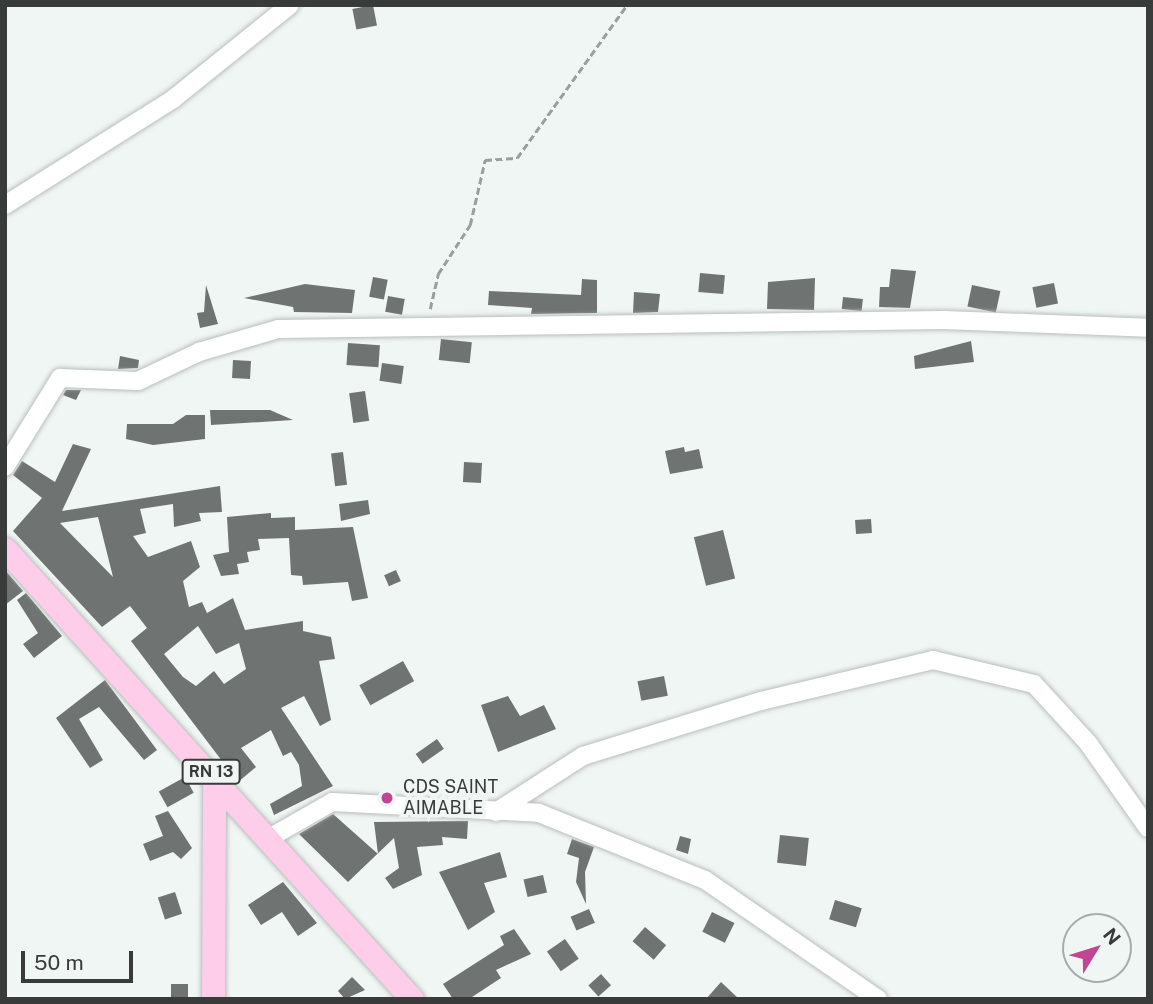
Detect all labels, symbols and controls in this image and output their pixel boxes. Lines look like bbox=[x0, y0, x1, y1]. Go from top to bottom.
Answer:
road number: RN 13 bbox=[181, 760, 241, 785]
place label: CDS SAINT AIMABLE bbox=[403, 777, 498, 820]
marker: CDS SAINT AIMABLE bbox=[377, 788, 397, 808]
north arrow bbox=[1062, 913, 1132, 983]
text: N bbox=[1099, 924, 1125, 949]
scale bar bbox=[24, 937, 136, 981]
text: 50 m bbox=[34, 950, 84, 975]

